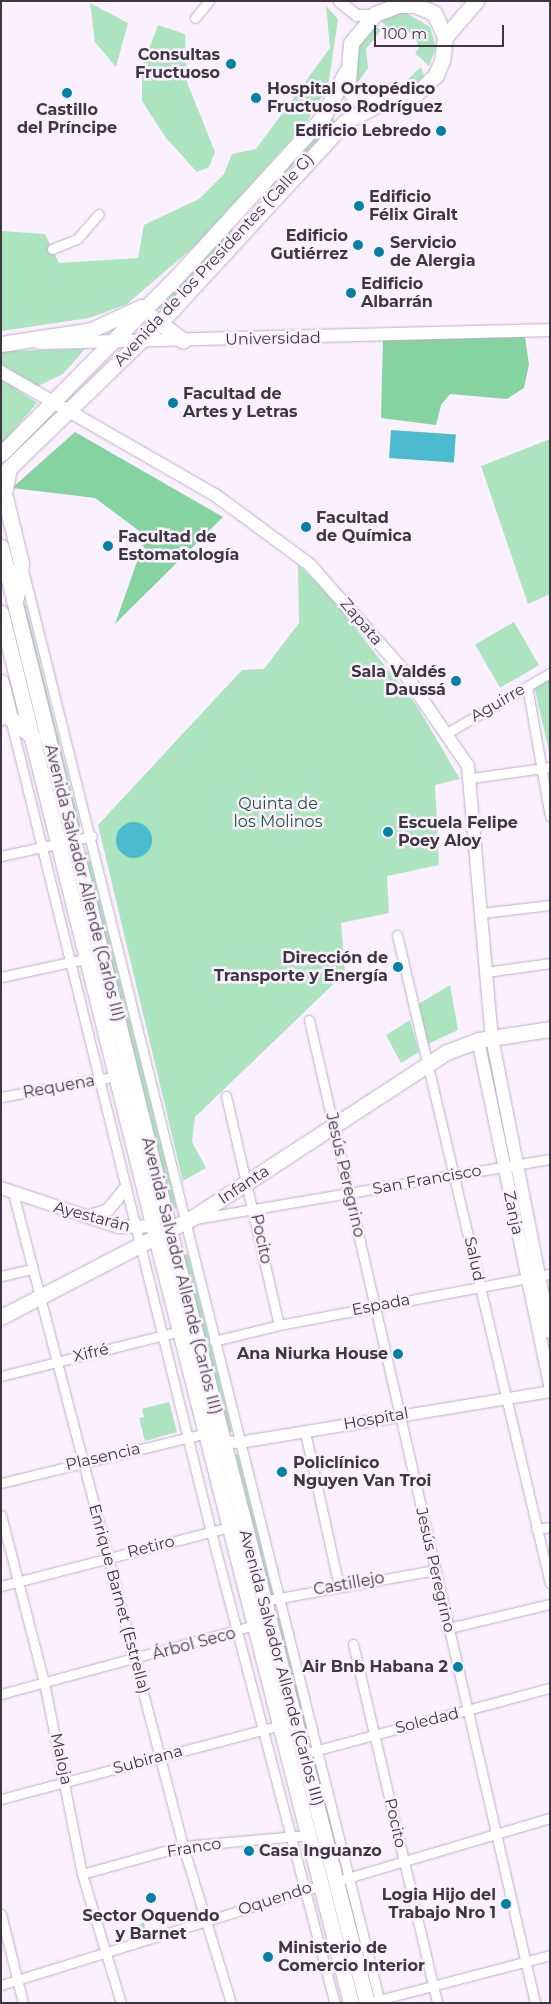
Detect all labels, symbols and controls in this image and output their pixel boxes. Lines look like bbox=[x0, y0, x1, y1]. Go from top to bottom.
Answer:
scale bar bbox=[376, 15, 506, 47]
text: 100 m bbox=[382, 24, 427, 43]
place label: Consultas Fructuoso bbox=[135, 45, 220, 83]
marker: Consultas Fructuoso bbox=[224, 57, 238, 71]
place label: Hospital Ortopédico Fructuoso Rodríguez bbox=[267, 79, 442, 117]
marker: Castillo del Príncipe bbox=[61, 87, 73, 99]
marker: Hospital Ortopédico Fructuoso Rodríguez bbox=[249, 91, 263, 105]
place label: Castillo del Príncipe bbox=[17, 100, 117, 138]
place label: Edificio Lebredo bbox=[295, 121, 431, 141]
marker: Edificio Lebredo bbox=[435, 125, 447, 137]
street label: Avenida de los Presidentes (Calle G) bbox=[110, 150, 318, 370]
place label: Edificio Félix Giralt bbox=[369, 187, 458, 225]
marker: Edificio Félix Giralt bbox=[353, 200, 365, 212]
place label: Edificio Gutiérrez bbox=[270, 226, 348, 264]
place label: Servicio de Alergia bbox=[390, 233, 476, 271]
marker: Edificio Gutiérrez bbox=[352, 239, 364, 251]
marker: Servicio de Alergia bbox=[372, 245, 386, 259]
place label: Edificio Albarrán bbox=[361, 274, 433, 312]
marker: Edificio Albarrán bbox=[345, 287, 357, 299]
street label: Universidad bbox=[225, 329, 321, 349]
place label: Facultad de Artes y Letras bbox=[183, 384, 298, 422]
marker: Facultad de Artes y Letras bbox=[167, 397, 179, 409]
place label: Facultad de Química bbox=[316, 508, 412, 546]
marker: Facultad de Química bbox=[300, 521, 312, 533]
place label: Facultad de Estomatología bbox=[118, 527, 239, 565]
marker: Facultad de Estomatología bbox=[102, 540, 114, 552]
street label: Zapata bbox=[336, 594, 386, 650]
place label: Sala Valdés Daussá bbox=[351, 662, 446, 700]
marker: Sala Valdés Daussá bbox=[450, 675, 462, 687]
street label: Aguirre bbox=[467, 680, 529, 726]
street label: Avenida Salvador Allende (Carlos III) bbox=[40, 742, 128, 1024]
park label: Quinta de los Molinos bbox=[234, 794, 322, 832]
place label: Escuela Felipe Poey Aloy bbox=[398, 813, 518, 851]
marker: Escuela Felipe Poey Aloy bbox=[382, 826, 394, 838]
place label: Dirección de Transporte y Energía bbox=[214, 948, 388, 986]
marker: Dirección de Transporte y Energía bbox=[392, 961, 404, 973]
street label: Requena bbox=[22, 1071, 96, 1103]
street label: Jesús Peregrino bbox=[321, 1111, 369, 1239]
street label: Avenida Salvador Allende (Carlos III) bbox=[137, 1135, 225, 1417]
street label: Infanta bbox=[215, 1161, 273, 1209]
street label: San Francisco bbox=[371, 1161, 483, 1199]
street label: Zanja bbox=[499, 1189, 527, 1237]
street label: Ayestarán bbox=[52, 1198, 132, 1236]
street label: Pocito bbox=[246, 1212, 276, 1266]
street label: Salud bbox=[460, 1235, 488, 1283]
street label: Espada bbox=[350, 1290, 412, 1320]
street label: Xifré bbox=[71, 1340, 111, 1366]
place label: Ana Niurka House bbox=[237, 1344, 388, 1364]
marker: Ana Niurka House bbox=[392, 1348, 404, 1360]
street label: Hospital bbox=[342, 1404, 410, 1434]
street label: Plasencia bbox=[64, 1439, 142, 1475]
place label: Policlínico Nguyen Van Troi bbox=[293, 1453, 431, 1491]
marker: Policlínico Nguyen Van Troi bbox=[275, 1465, 289, 1479]
street label: Enrique Barnet (Estrella) bbox=[84, 1502, 154, 1696]
street label: Jesús Peregrino bbox=[411, 1506, 459, 1634]
street label: Avenida Salvador Allende (Carlos III) bbox=[235, 1528, 327, 1808]
street label: Retiro bbox=[125, 1532, 177, 1562]
street label: Castillejo bbox=[312, 1568, 386, 1600]
street label: Árbol Seco bbox=[150, 1624, 238, 1664]
place label: Air Bnb Habana 2 bbox=[302, 1657, 448, 1677]
marker: Air Bnb Habana 2 bbox=[452, 1661, 464, 1673]
street label: Soledad bbox=[393, 1704, 461, 1738]
street label: Maloja bbox=[46, 1731, 76, 1787]
street label: Subirana bbox=[111, 1742, 185, 1778]
street label: Pocito bbox=[380, 1796, 410, 1850]
street label: Franco bbox=[165, 1834, 223, 1862]
place label: Casa Inguanzo bbox=[259, 1841, 382, 1861]
marker: Casa Inguanzo bbox=[243, 1845, 255, 1857]
street label: Oquendo bbox=[236, 1878, 314, 1920]
place label: Logia Hijo del Trabajo Nro 1 bbox=[382, 1885, 496, 1923]
marker: Sector Oquendo y Barnet bbox=[145, 1892, 157, 1904]
marker: Logia Hijo del Trabajo Nro 1 bbox=[500, 1898, 512, 1910]
place label: Sector Oquendo y Barnet bbox=[83, 1906, 219, 1944]
place label: Ministerio de Comercio Interior bbox=[278, 1938, 425, 1976]
marker: Ministerio de Comercio Interior bbox=[262, 1951, 274, 1963]

